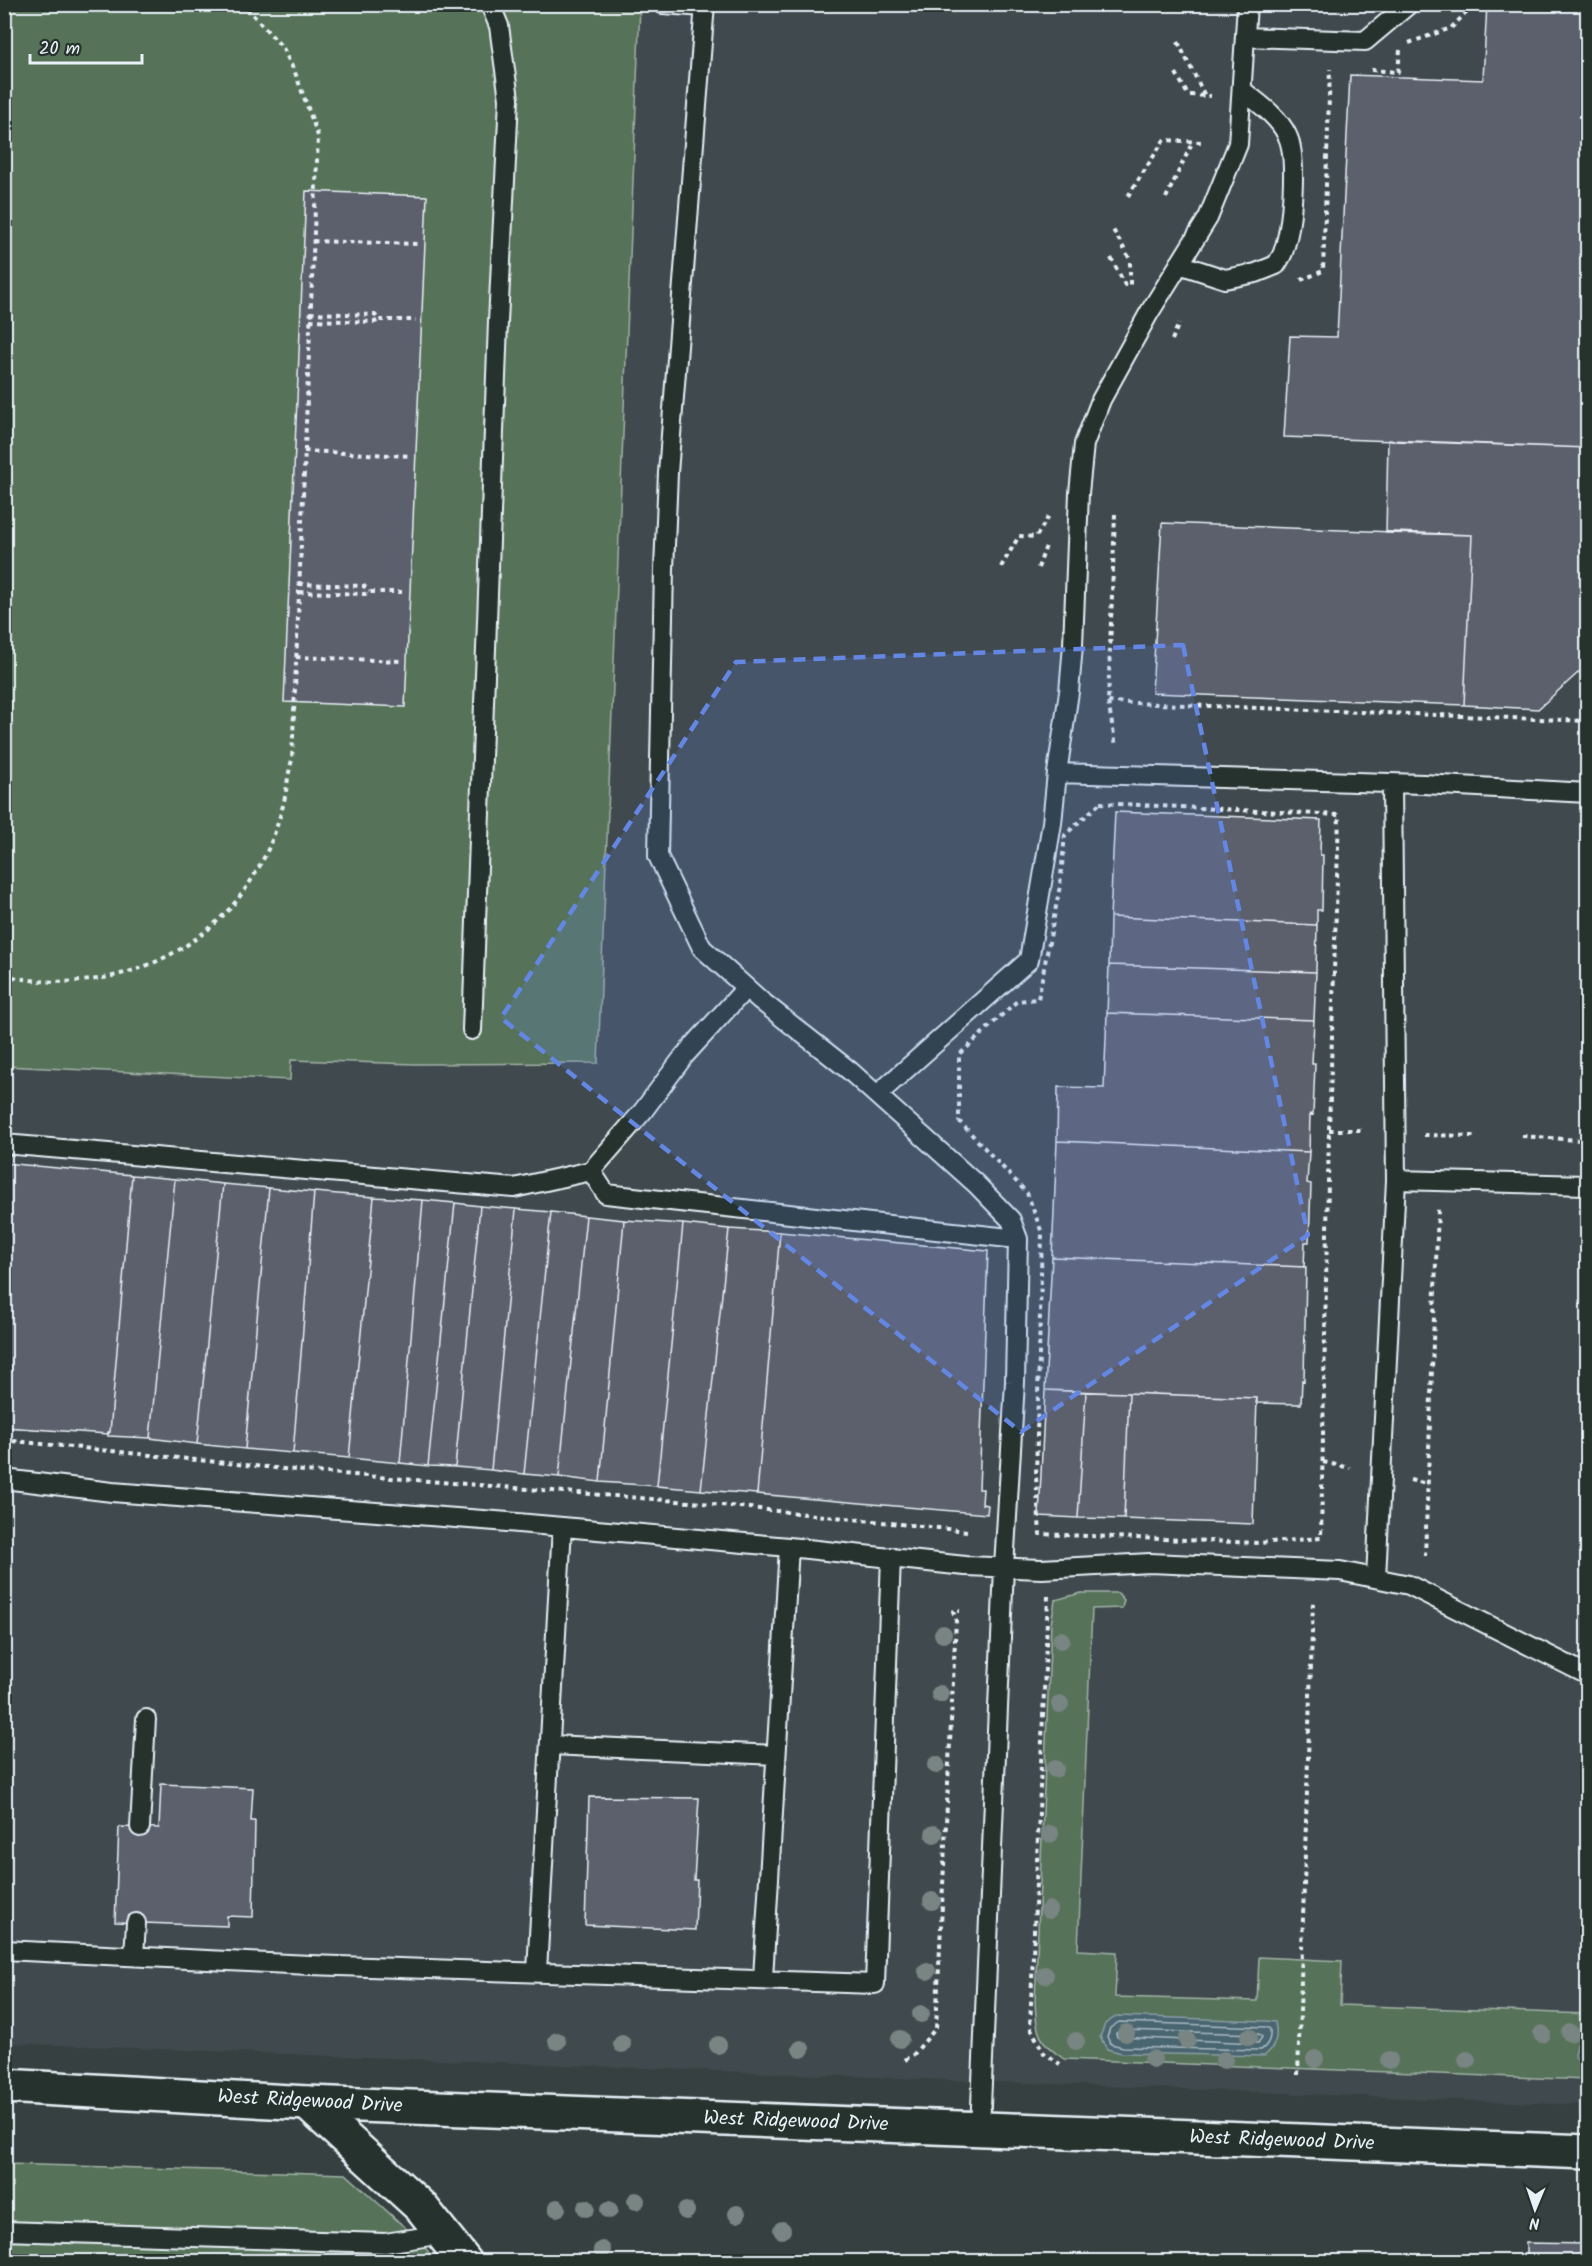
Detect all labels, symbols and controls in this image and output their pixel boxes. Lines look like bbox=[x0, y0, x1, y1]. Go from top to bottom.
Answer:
scale bar bbox=[30, 27, 142, 65]
text: 20 m bbox=[39, 35, 80, 64]
street label: West Ridgewood Drive bbox=[217, 2081, 403, 2123]
street label: West Ridgewood Drive bbox=[703, 2103, 889, 2141]
street label: West Ridgewood Drive bbox=[1189, 2122, 1375, 2160]
north arrow bbox=[1505, 2179, 1565, 2239]
text: N bbox=[1529, 2210, 1540, 2235]

